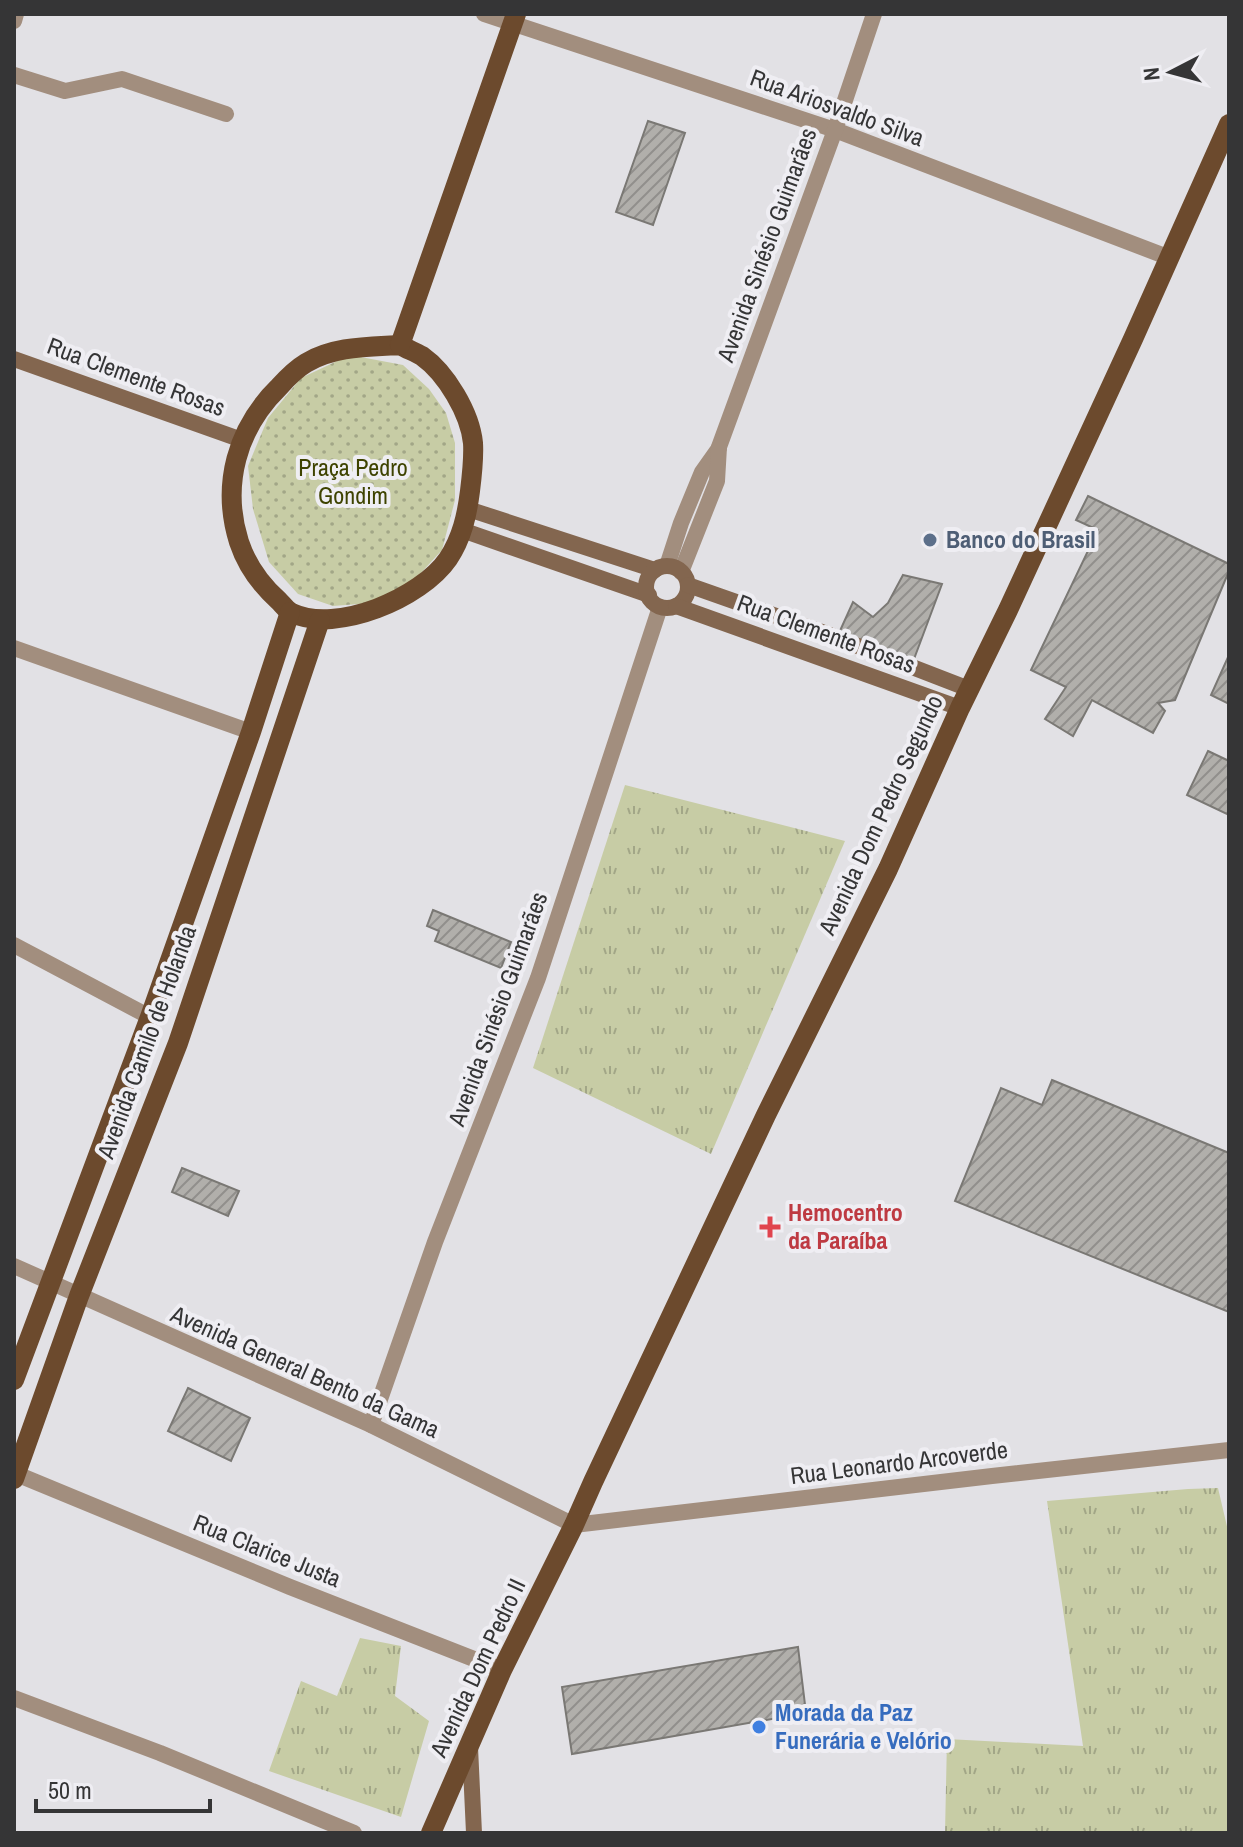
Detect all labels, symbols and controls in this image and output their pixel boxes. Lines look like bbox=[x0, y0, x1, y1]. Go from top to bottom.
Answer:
north arrow bbox=[1131, 32, 1211, 112]
street label: Rua Ariosvaldo Silva bbox=[746, 61, 929, 153]
text: N bbox=[1136, 66, 1167, 82]
street label: Avenida Sinésio Guimarães bbox=[708, 123, 823, 367]
street label: Rua Clemente Rosas bbox=[43, 329, 230, 423]
park label: Praça Pedro Gondim bbox=[298, 451, 408, 511]
place label: Banco do Brasil bbox=[946, 523, 1096, 555]
marker: Banco do Brasil bbox=[921, 531, 939, 549]
street label: Rua Clemente Rosas bbox=[733, 586, 920, 680]
street label: Avenida Dom Pedro Segundo bbox=[810, 689, 950, 941]
street label: Avenida Sinésio Guimarães bbox=[439, 887, 554, 1131]
street label: Avenida Camilo de Holanda bbox=[89, 921, 203, 1164]
place label: Hemocentro da Paraíba bbox=[788, 1196, 903, 1256]
marker: Hemocentro da Paraíba bbox=[759, 1216, 781, 1238]
street label: Avenida General Bento da Gama bbox=[165, 1297, 445, 1445]
street label: Rua Leonardo Arcoverde bbox=[788, 1433, 1009, 1491]
street label: Rua Clarice Justa bbox=[189, 1506, 346, 1594]
street label: Avenida Dom Pedro II bbox=[421, 1573, 532, 1763]
place label: Morada da Paz Funerária e Velório bbox=[775, 1696, 952, 1756]
marker: Morada da Paz Funerária e Velório bbox=[750, 1718, 768, 1736]
scale bar bbox=[36, 1763, 210, 1813]
text: 50 m bbox=[48, 1774, 92, 1806]

